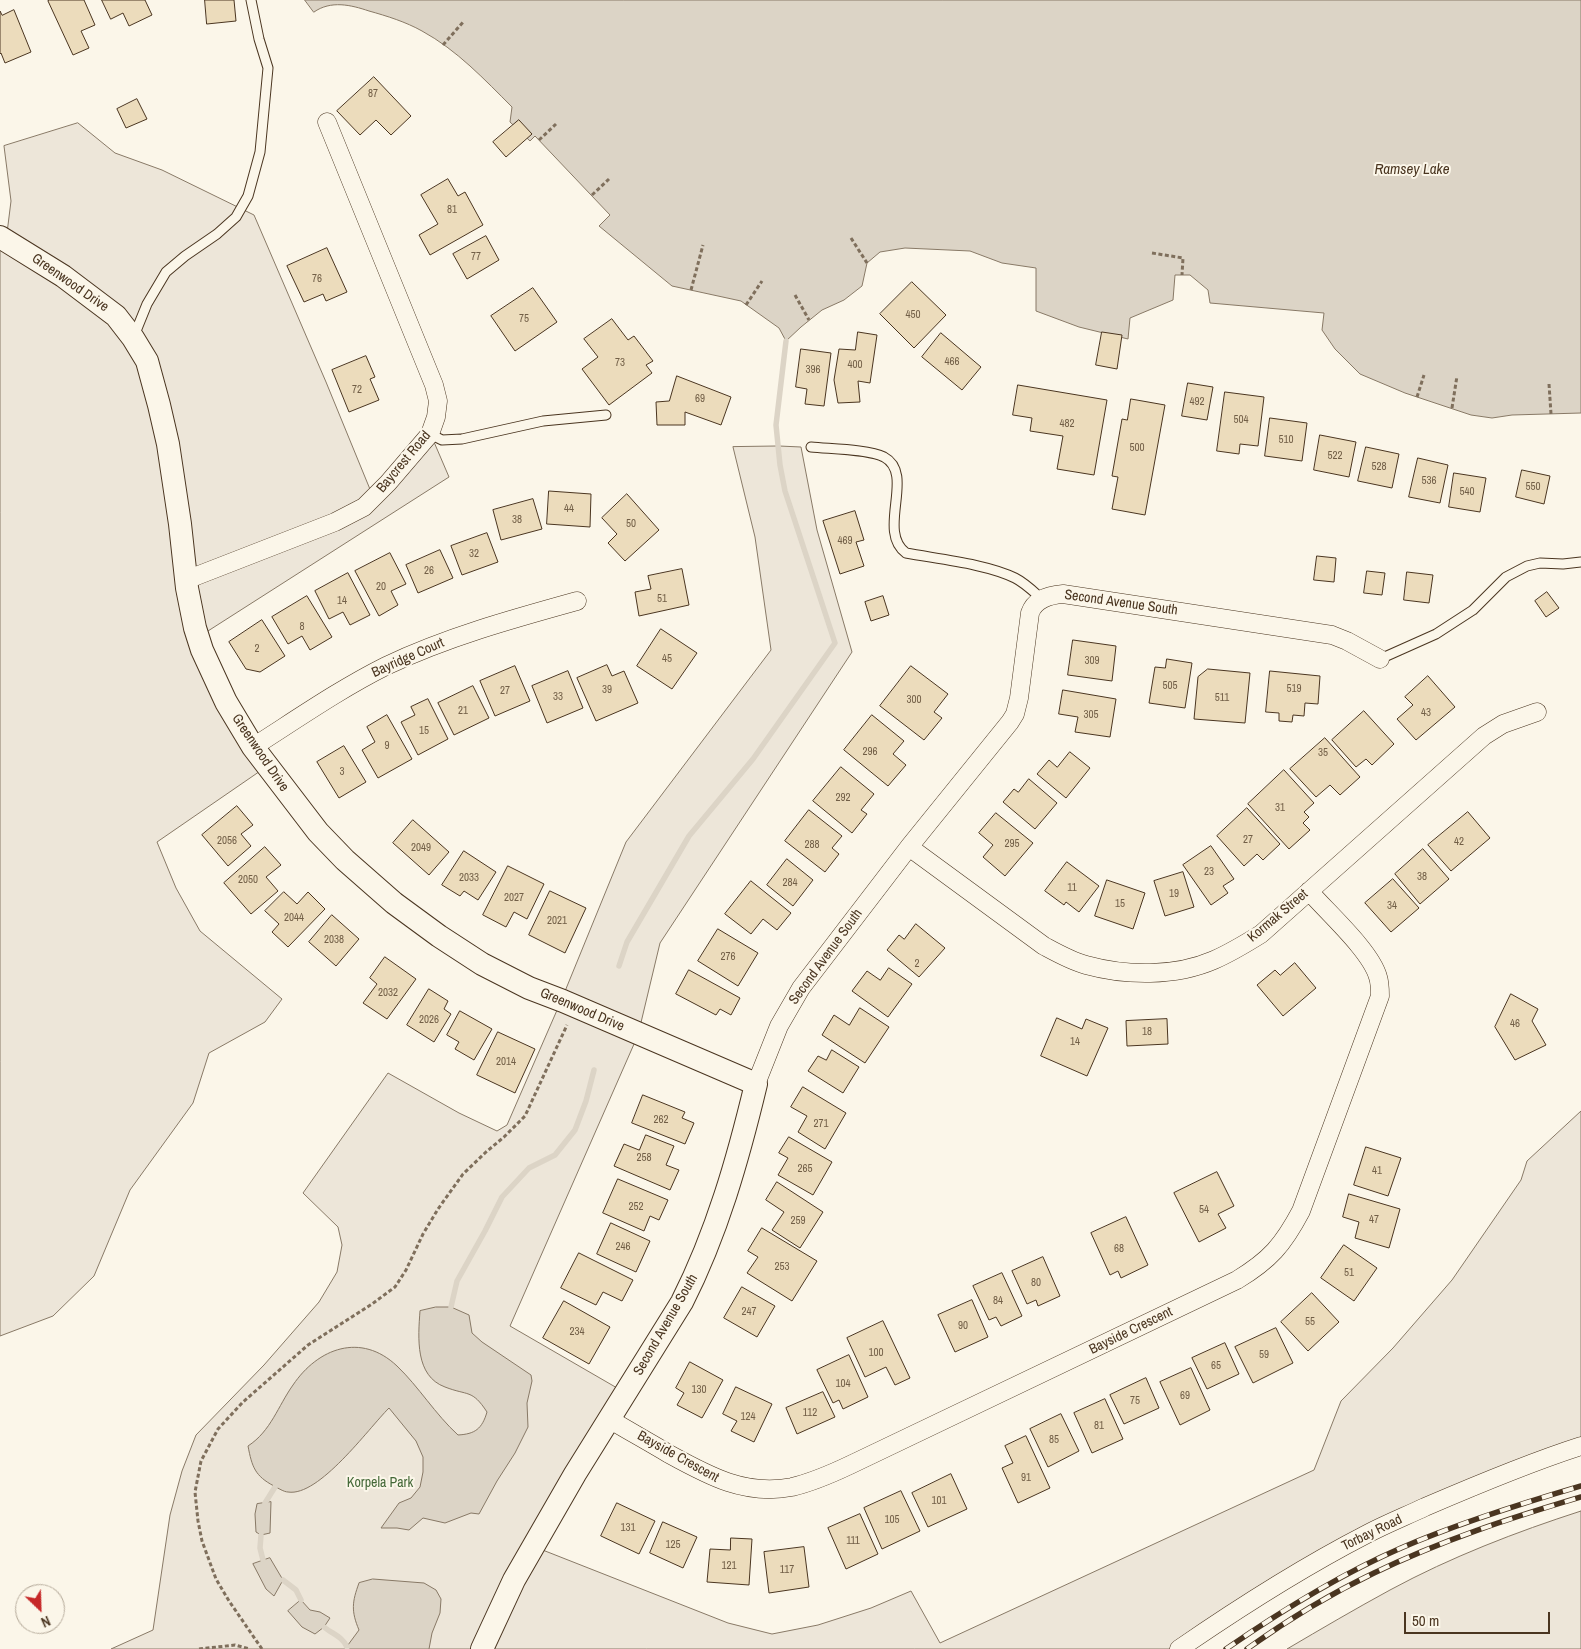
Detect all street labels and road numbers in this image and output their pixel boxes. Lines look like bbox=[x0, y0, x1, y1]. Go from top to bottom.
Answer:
street label: Greenwood Drive bbox=[28, 250, 112, 316]
street label: Baycrest Road bbox=[373, 428, 435, 496]
street label: Second Avenue South bbox=[1063, 587, 1179, 619]
street label: Bayridge Court bbox=[369, 635, 447, 681]
street label: Greenwood Drive bbox=[228, 711, 292, 795]
street label: Kormak Street bbox=[1244, 886, 1312, 946]
street label: Second Avenue South bbox=[786, 906, 866, 1008]
street label: Greenwood Drive bbox=[537, 985, 627, 1035]
street label: Second Avenue South bbox=[630, 1271, 702, 1379]
street label: Bayside Crescent bbox=[1087, 1304, 1175, 1358]
street label: Bayside Crescent bbox=[634, 1428, 722, 1486]
street label: Torbay Road bbox=[1339, 1511, 1405, 1555]

